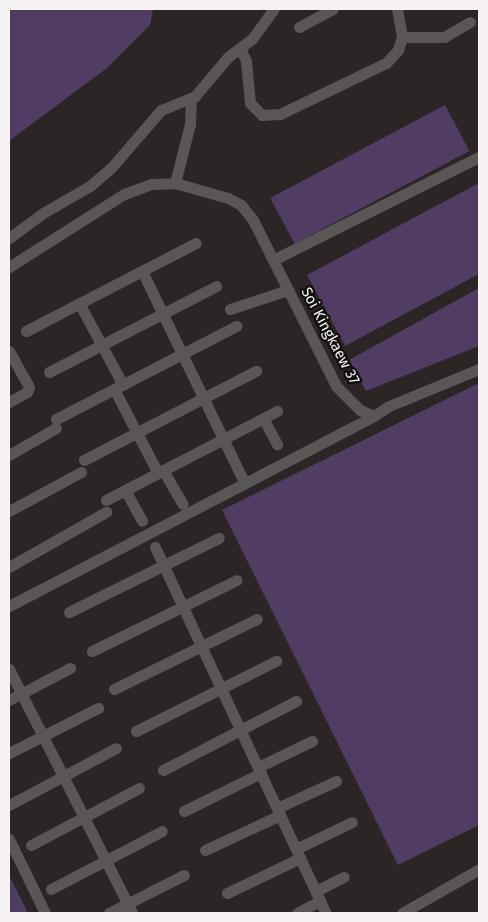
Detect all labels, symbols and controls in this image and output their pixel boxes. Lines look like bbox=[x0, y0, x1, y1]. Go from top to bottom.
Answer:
street label: Soi Kingkaew 37 bbox=[297, 284, 363, 388]

